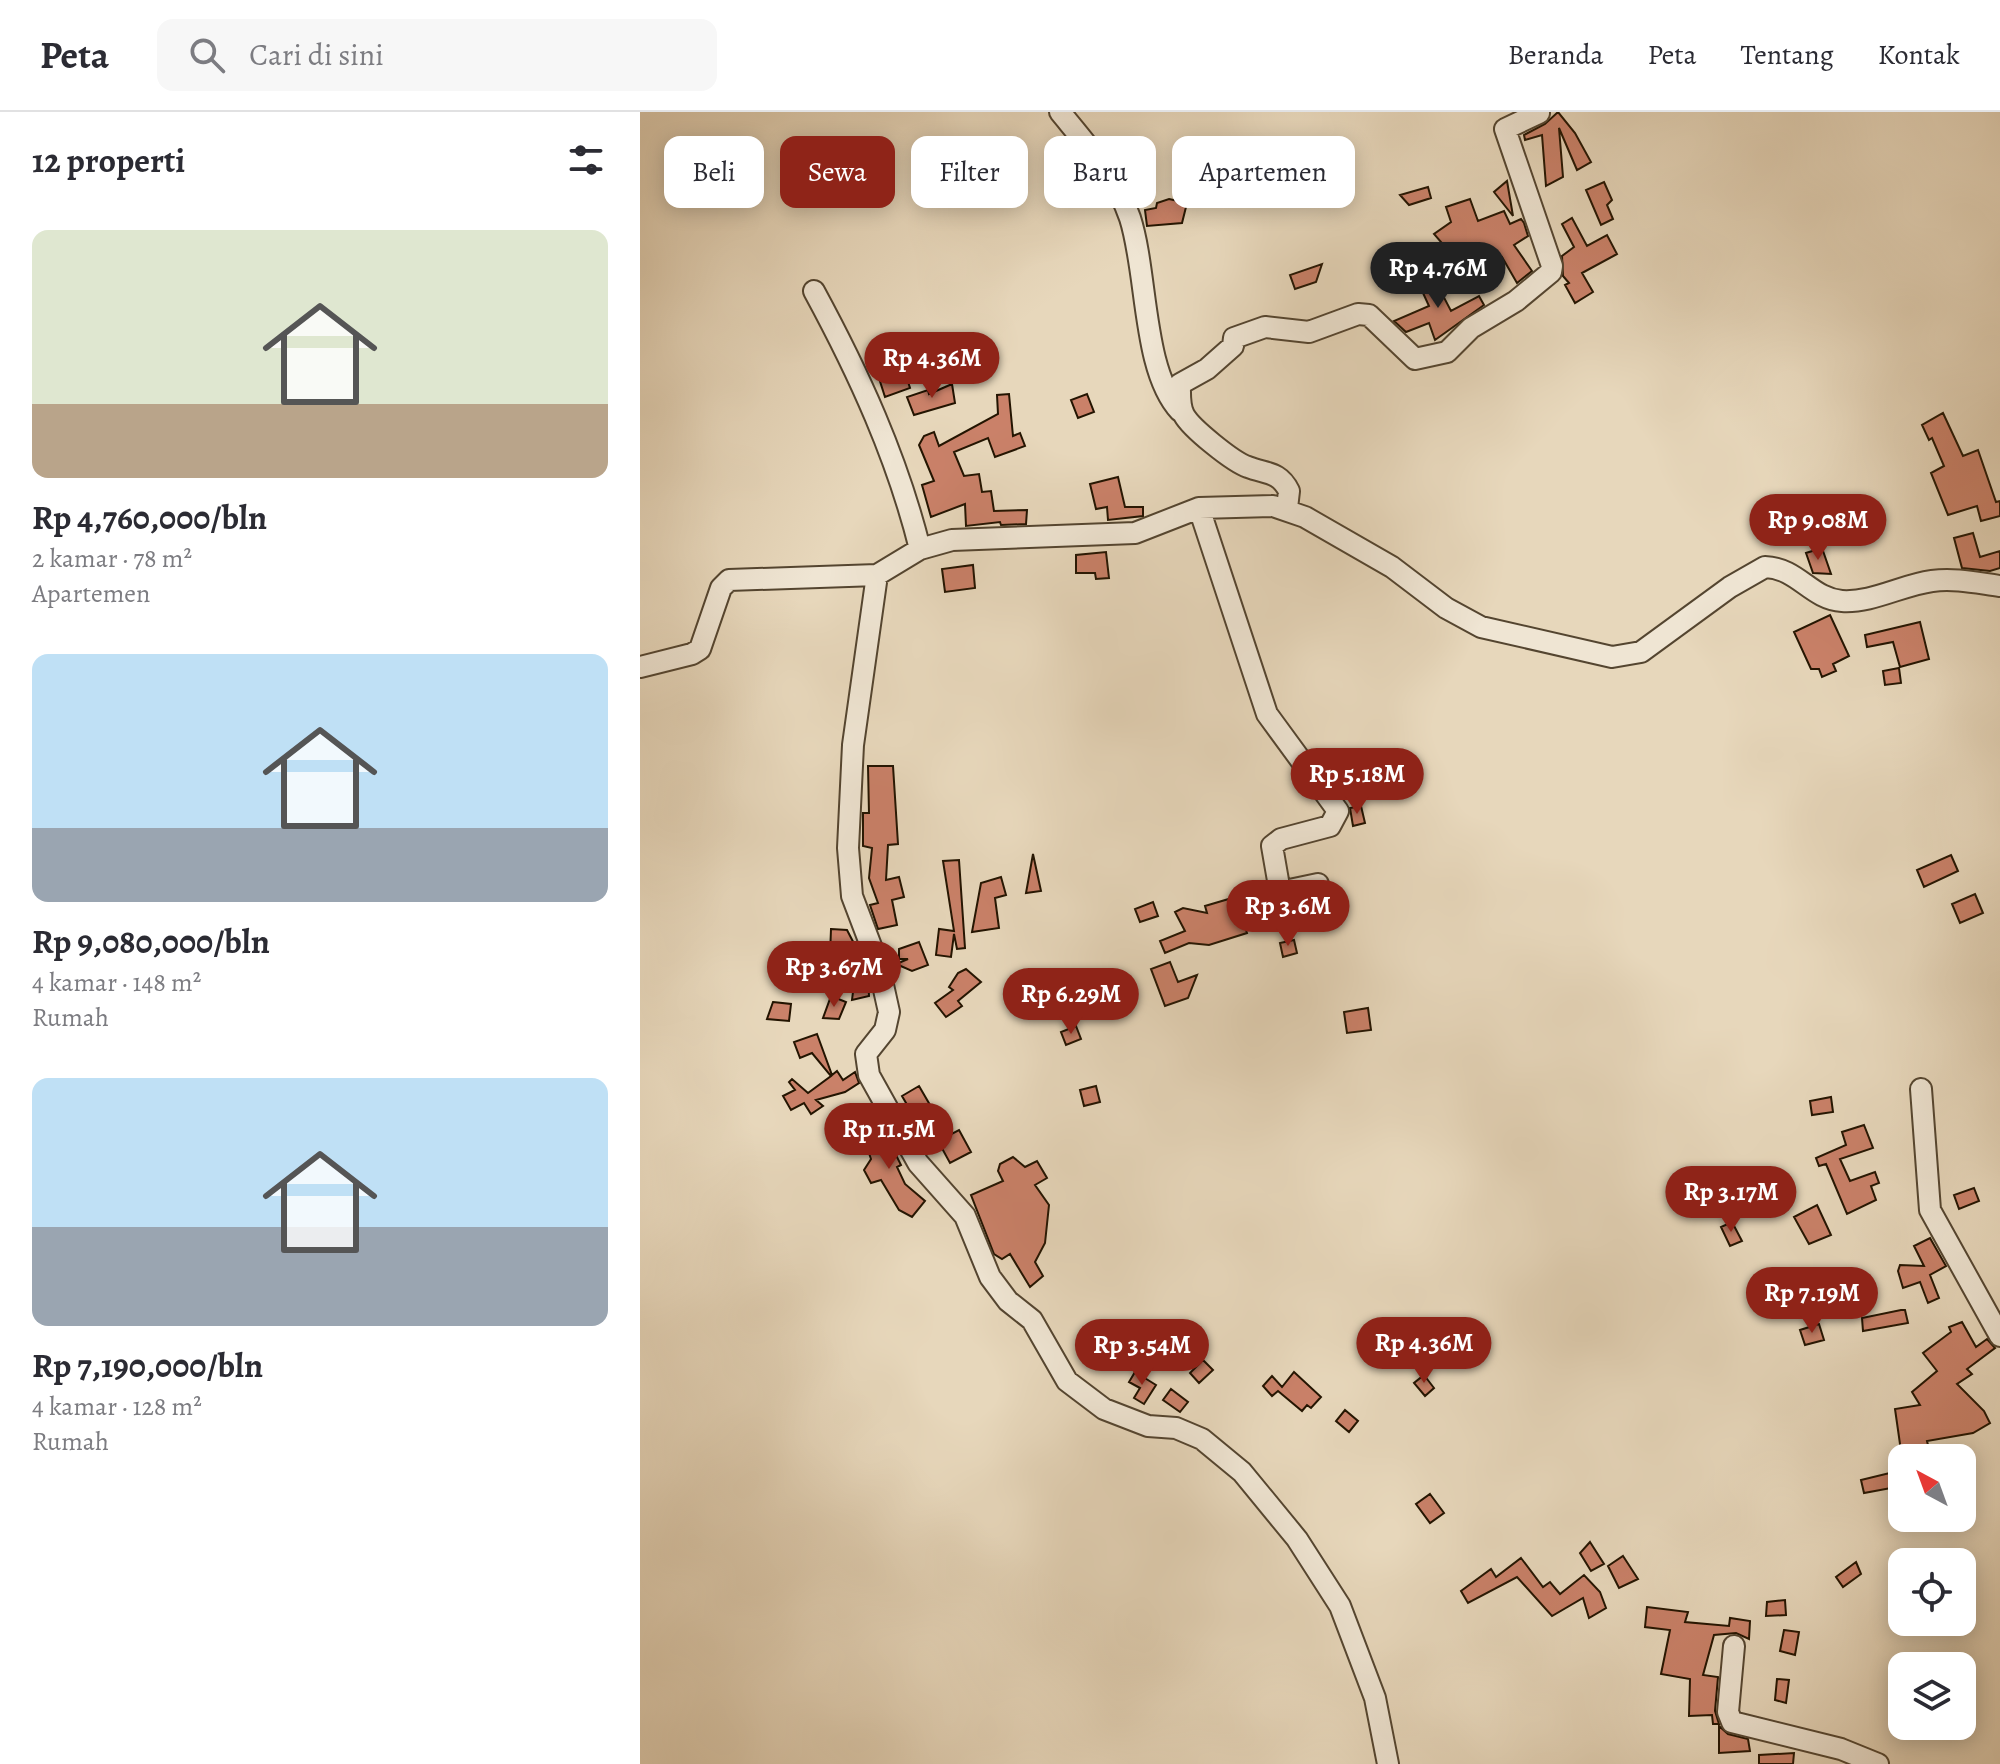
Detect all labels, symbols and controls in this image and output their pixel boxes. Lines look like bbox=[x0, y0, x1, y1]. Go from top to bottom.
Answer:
search box bbox=[157, 19, 717, 91]
text: Peta bbox=[40, 29, 109, 81]
icon: search bbox=[185, 33, 229, 77]
text: Cari di sini bbox=[249, 35, 384, 75]
text: Beranda bbox=[1508, 36, 1604, 74]
text: Peta bbox=[1648, 36, 1697, 74]
text: Tentang bbox=[1741, 36, 1834, 74]
text: Kontak bbox=[1878, 36, 1960, 74]
chip: Beli bbox=[664, 136, 764, 208]
chip: Sewa bbox=[780, 136, 895, 208]
chip: Filter bbox=[911, 136, 1028, 208]
chip: Baru bbox=[1044, 136, 1156, 208]
chip: Apartemen bbox=[1172, 136, 1355, 208]
text: 12 properti bbox=[32, 137, 185, 184]
icon: filters bbox=[564, 138, 608, 182]
pin: Rp 4.76M bbox=[1355, 242, 1521, 310]
text: Rp 4.76M bbox=[1388, 250, 1488, 285]
icon: home bbox=[248, 282, 392, 426]
pin: Rp 4.36M bbox=[849, 332, 1015, 400]
text: Rp 4.36M bbox=[882, 340, 982, 375]
text: Rp 4,760,000/bln bbox=[32, 494, 267, 541]
pin: Rp 9.08M bbox=[1735, 494, 1901, 562]
text: Rp 9.08M bbox=[1767, 502, 1869, 537]
text: 2 kamar · 78 m² bbox=[32, 541, 192, 576]
text: Apartemen bbox=[32, 576, 150, 611]
icon: home bbox=[248, 706, 392, 850]
pin: Rp 5.18M bbox=[1274, 748, 1440, 816]
text: Rp 5.18M bbox=[1309, 756, 1405, 791]
pin: Rp 3.6M bbox=[1214, 880, 1362, 948]
text: Rp 3.6M bbox=[1245, 888, 1331, 923]
text: Rp 9,080,000/bln bbox=[32, 918, 270, 965]
pin: Rp 3.67M bbox=[751, 941, 917, 1009]
text: Rp 3.67M bbox=[785, 949, 883, 984]
text: 4 kamar · 148 m² bbox=[32, 965, 201, 1000]
pin: Rp 6.29M bbox=[988, 968, 1154, 1036]
text: Rp 6.29M bbox=[1021, 976, 1121, 1011]
text: Rumah bbox=[32, 1000, 109, 1035]
pin: Rp 11.5M bbox=[806, 1103, 972, 1171]
text: Rp 11.5M bbox=[842, 1111, 936, 1146]
icon: home bbox=[248, 1130, 392, 1274]
pin: Rp 3.17M bbox=[1648, 1166, 1814, 1234]
text: Rp 3.17M bbox=[1683, 1174, 1779, 1209]
pin: Rp 7.19M bbox=[1729, 1267, 1895, 1335]
text: Rp 7.19M bbox=[1764, 1275, 1860, 1310]
pin: Rp 4.36M bbox=[1341, 1317, 1507, 1385]
pin: Rp 3.54M bbox=[1059, 1319, 1225, 1387]
text: Rp 4.36M bbox=[1374, 1325, 1474, 1360]
text: Rp 3.54M bbox=[1093, 1327, 1191, 1362]
text: Rp 7,190,000/bln bbox=[32, 1342, 263, 1389]
text: 4 kamar · 128 m² bbox=[32, 1389, 202, 1424]
text: Rumah bbox=[32, 1424, 109, 1459]
north arrow bbox=[1888, 1444, 1976, 1532]
map controls bbox=[1888, 1444, 1976, 1740]
button: locate bbox=[1888, 1548, 1976, 1636]
button: layers bbox=[1888, 1652, 1976, 1740]

